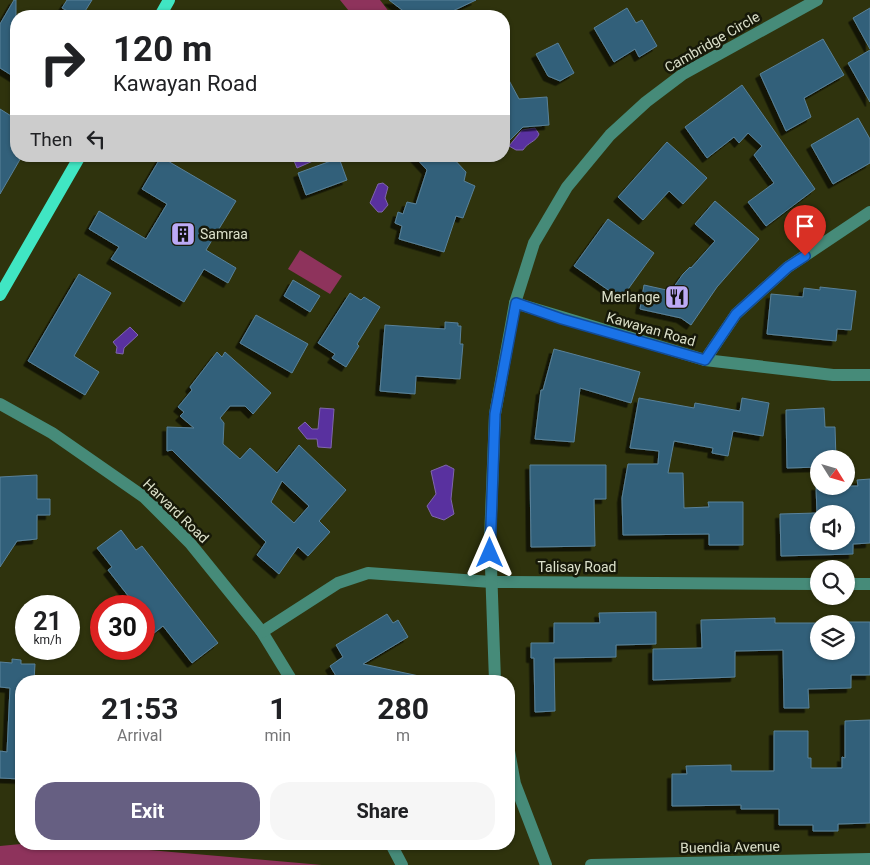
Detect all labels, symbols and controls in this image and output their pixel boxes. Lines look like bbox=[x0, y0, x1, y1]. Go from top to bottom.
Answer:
street label: Cambridge Circle bbox=[662, 8, 762, 76]
text: 120 m bbox=[113, 29, 212, 70]
icon: right bbox=[30, 30, 95, 95]
text: Kawayan Road bbox=[113, 71, 257, 96]
icon: left bbox=[82, 125, 110, 153]
text: Then bbox=[30, 128, 72, 151]
pin bbox=[784, 205, 826, 256]
icon: arrive bbox=[791, 212, 819, 240]
building icon: Samraa bbox=[170, 221, 196, 247]
place label: Samraa bbox=[200, 226, 248, 242]
restaurant icon: Merlange bbox=[664, 284, 690, 310]
place label: Merlange bbox=[602, 289, 660, 305]
street label: Kawayan Road bbox=[605, 309, 697, 349]
north arrow bbox=[810, 450, 855, 495]
map controls bbox=[810, 450, 855, 660]
street label: Harvard Road bbox=[140, 476, 212, 546]
button: sound bbox=[810, 505, 855, 550]
position arrow bbox=[463, 526, 515, 578]
street label: Talisay Road bbox=[538, 559, 616, 575]
button: search bbox=[810, 560, 855, 605]
speed limit sign: 30 bbox=[90, 595, 155, 660]
text: 21 bbox=[33, 607, 62, 636]
button: layers bbox=[810, 615, 855, 660]
text: km/h bbox=[33, 633, 62, 647]
text: 21:53 bbox=[101, 691, 178, 726]
text: 1 bbox=[269, 691, 286, 726]
text: 280 bbox=[377, 691, 429, 726]
text: Arrival bbox=[117, 726, 162, 745]
text: min bbox=[264, 726, 291, 745]
text: m bbox=[396, 726, 410, 745]
button: Exit bbox=[35, 782, 260, 840]
button: Share bbox=[270, 782, 495, 840]
street label: Buendia Avenue bbox=[680, 838, 780, 856]

